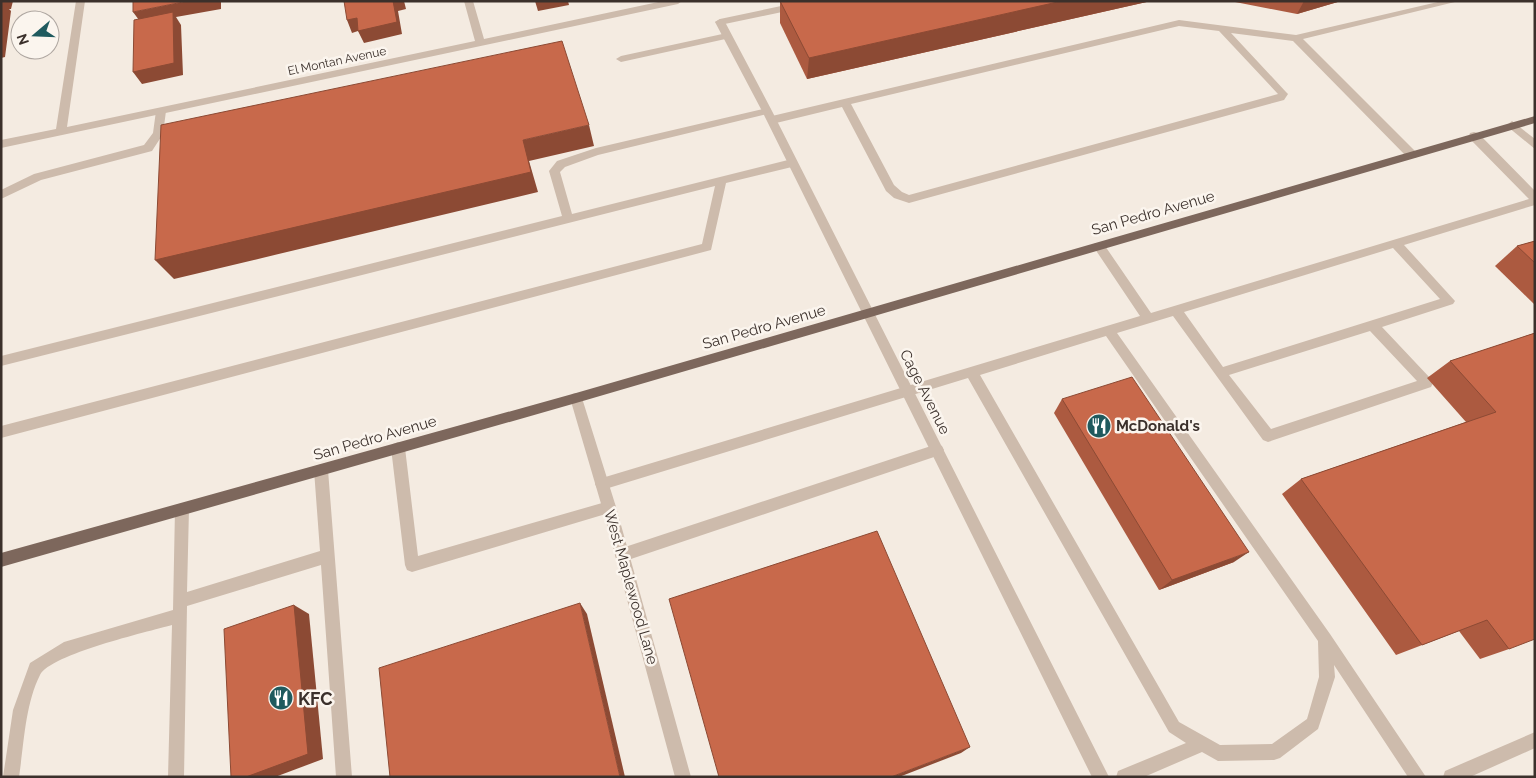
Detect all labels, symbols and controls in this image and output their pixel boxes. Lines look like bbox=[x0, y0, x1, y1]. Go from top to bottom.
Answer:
north arrow bbox=[10, 10, 60, 60]
text: N bbox=[13, 32, 32, 47]
street label: El Montan Avenue bbox=[287, 44, 387, 78]
street label: San Pedro Avenue bbox=[1089, 187, 1217, 239]
street label: San Pedro Avenue bbox=[700, 301, 828, 353]
street label: Cage Avenue bbox=[896, 347, 954, 437]
street label: San Pedro Avenue bbox=[311, 412, 439, 464]
restaurant icon: McDonald's bbox=[1086, 413, 1112, 439]
place label: McDonald's bbox=[1116, 417, 1200, 435]
street label: West Maplewood Lane bbox=[600, 508, 662, 667]
restaurant icon: KFC bbox=[268, 685, 294, 711]
place label: KFC bbox=[298, 688, 333, 709]

